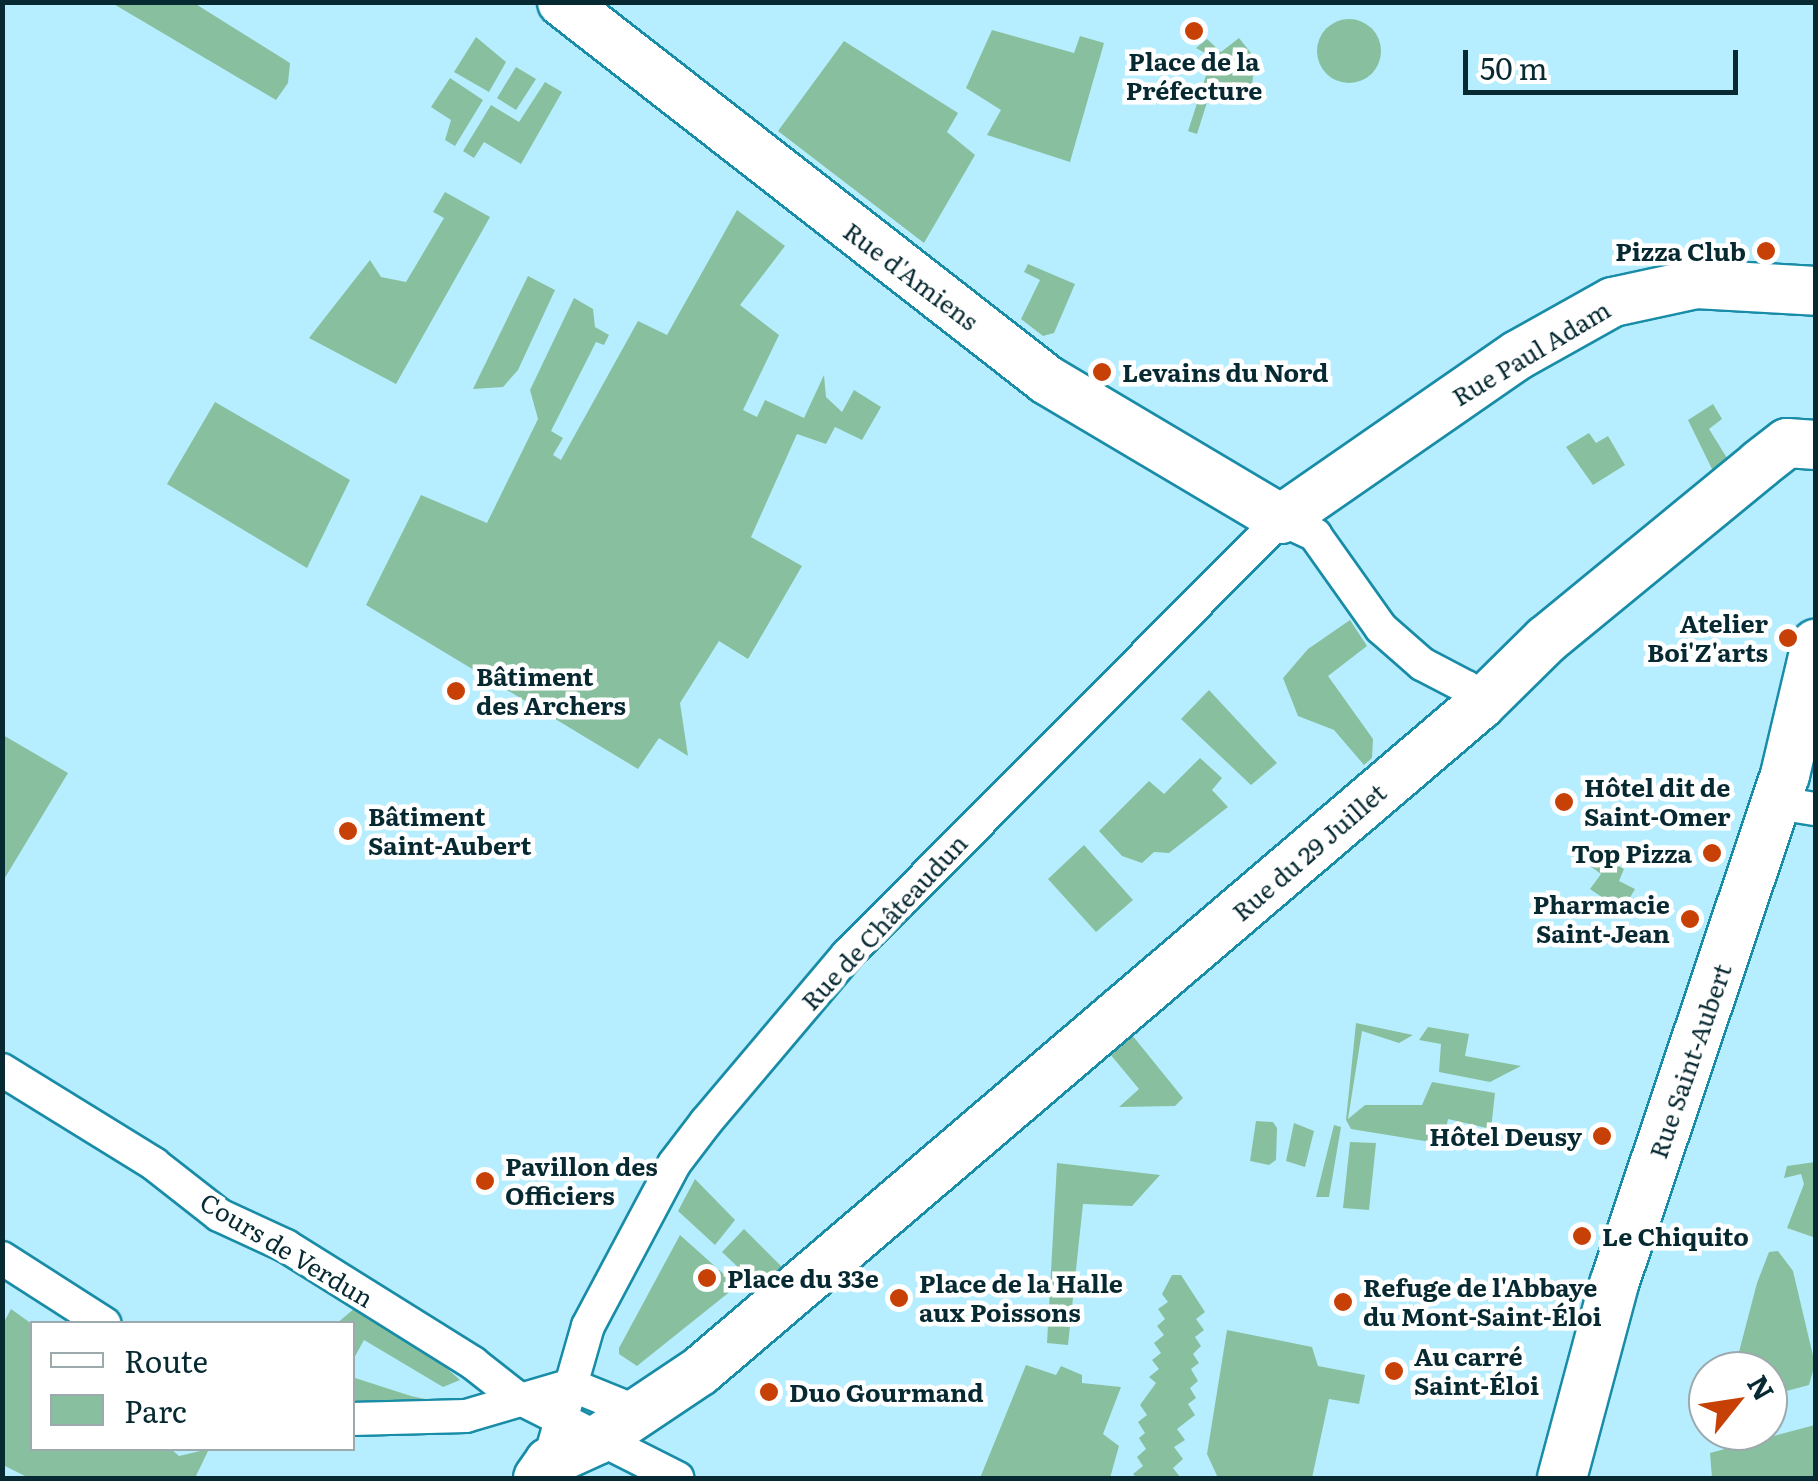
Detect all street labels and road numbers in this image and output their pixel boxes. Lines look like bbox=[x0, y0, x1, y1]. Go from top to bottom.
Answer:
street label: Rue d'Amiens bbox=[838, 216, 984, 336]
street label: Rue Paul Adam bbox=[1447, 294, 1615, 412]
street label: Rue du 29 Juillet bbox=[1226, 777, 1392, 927]
street label: Rue de Châteaudun bbox=[795, 828, 973, 1016]
street label: Rue Saint-Aubert bbox=[1643, 960, 1737, 1162]
street label: Cours de Verdun bbox=[195, 1187, 379, 1313]

